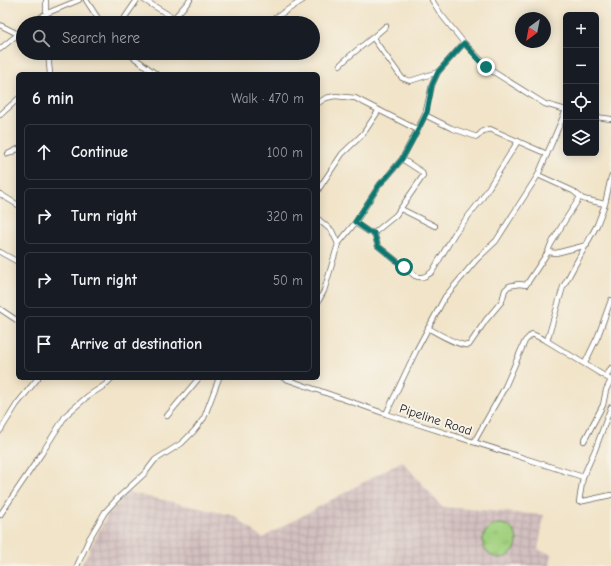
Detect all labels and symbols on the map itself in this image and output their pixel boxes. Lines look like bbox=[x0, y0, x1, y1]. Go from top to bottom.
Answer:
north arrow bbox=[515, 12, 551, 48]
route end bbox=[477, 58, 495, 76]
route start bbox=[395, 258, 413, 276]
street label: Pipeline Road bbox=[398, 401, 474, 438]

